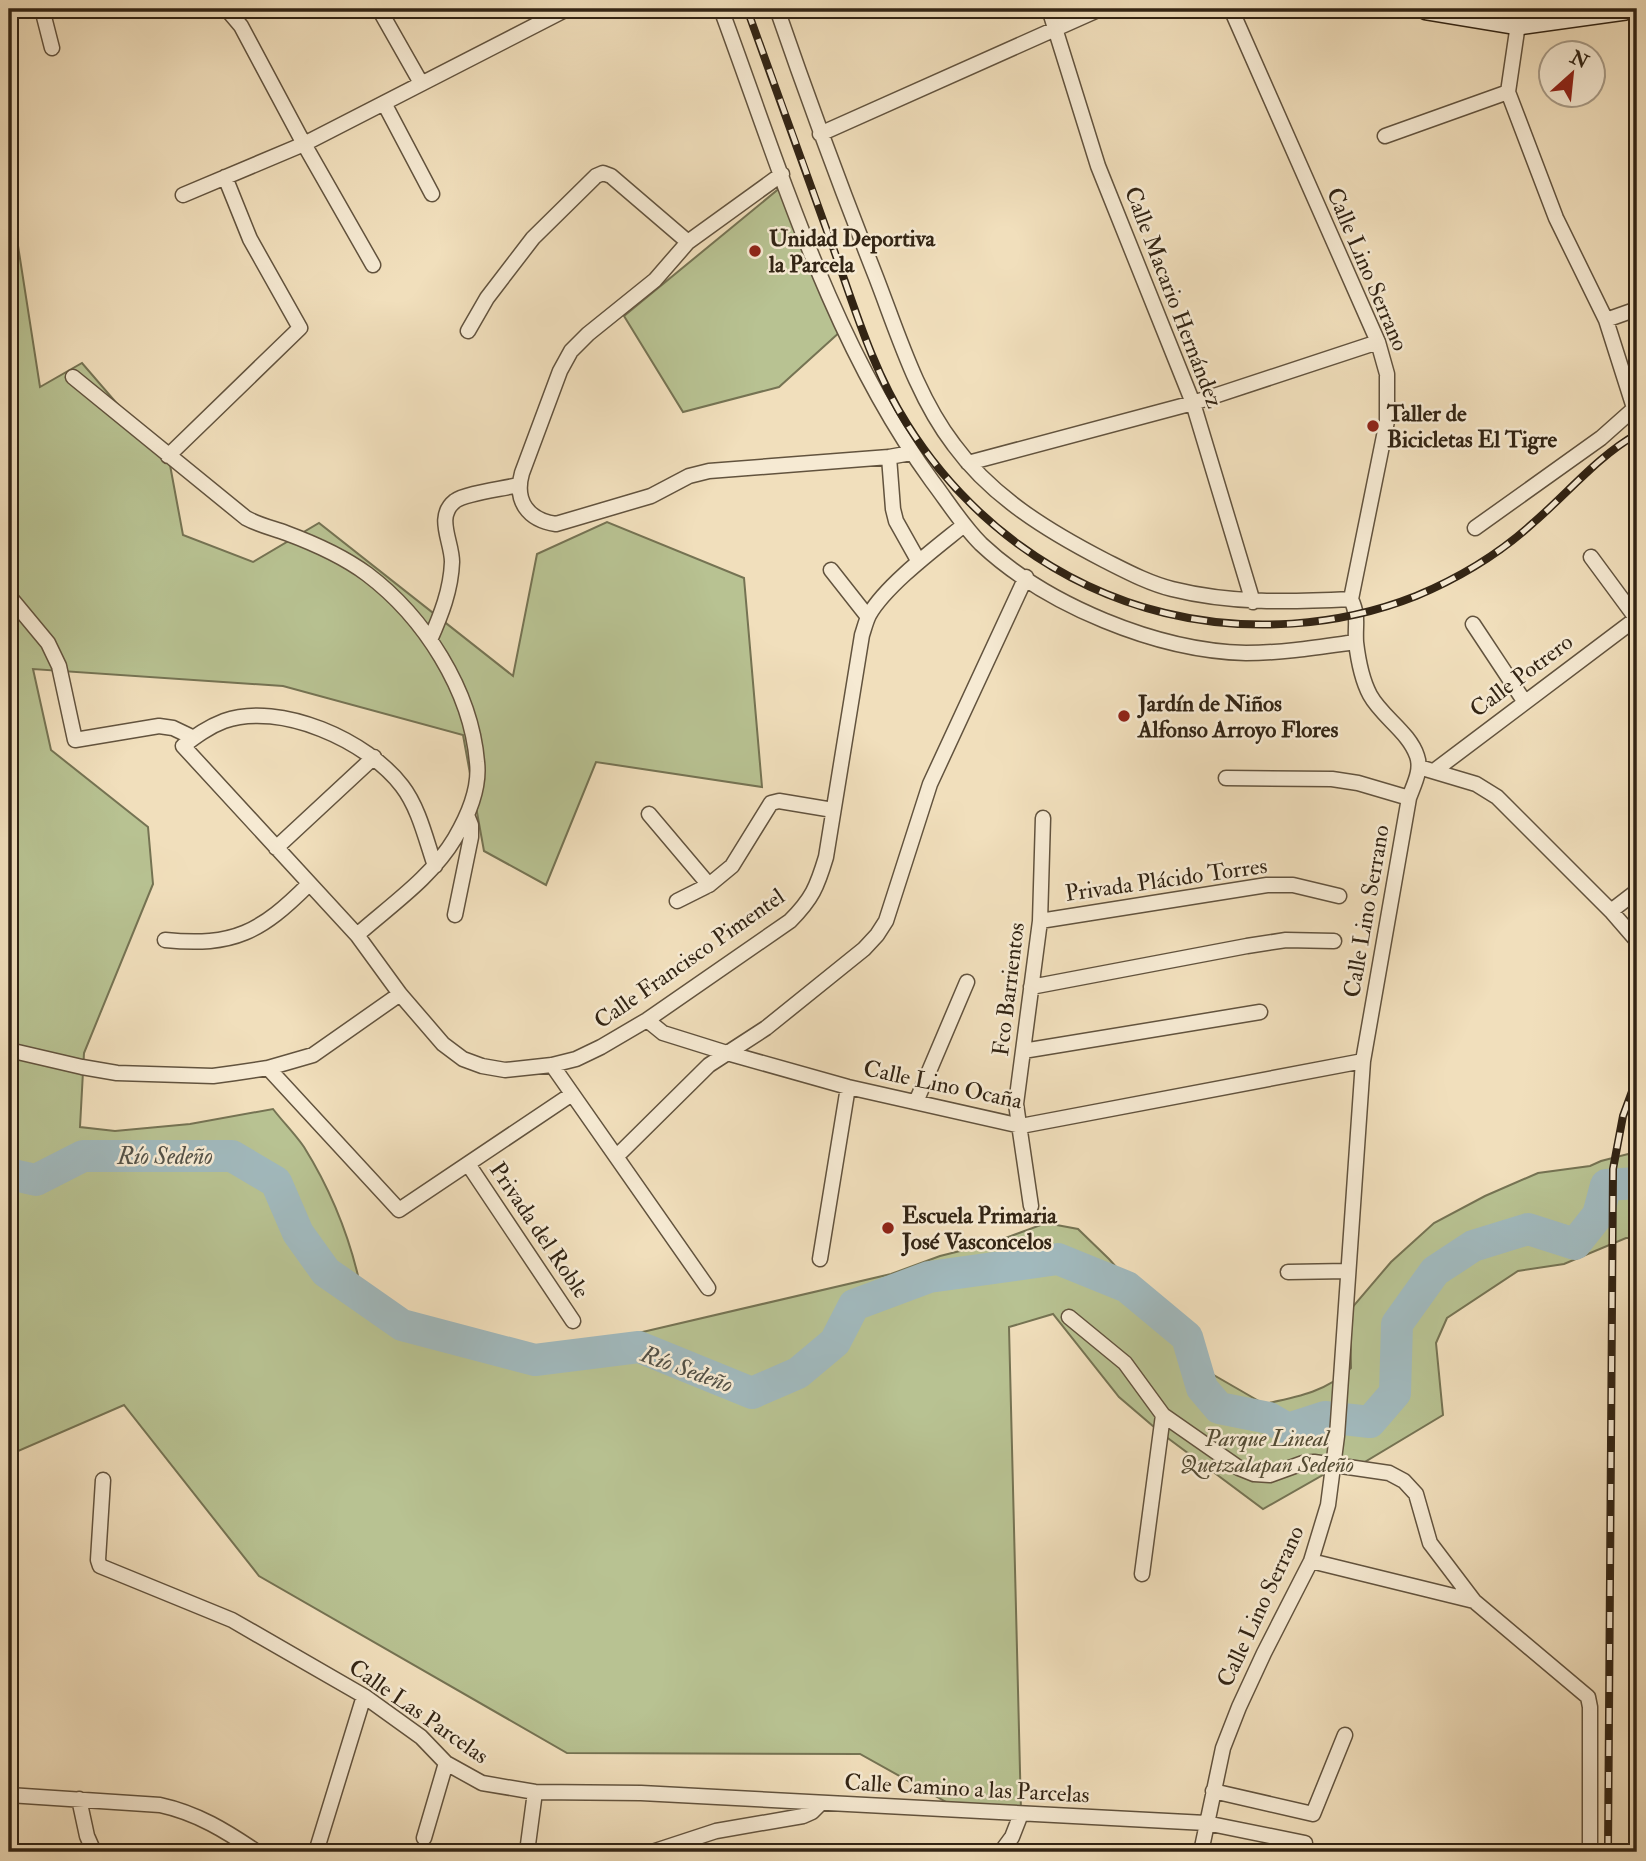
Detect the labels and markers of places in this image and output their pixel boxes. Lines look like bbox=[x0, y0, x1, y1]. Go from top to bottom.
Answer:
place label: Unidad Deportiva la Parcela bbox=[768, 224, 936, 279]
marker: Unidad Deportiva la Parcela bbox=[747, 243, 763, 259]
place label: Taller de Bicicletas El Tigre bbox=[1386, 399, 1558, 455]
marker: Taller de Bicicletas El Tigre bbox=[1365, 418, 1381, 434]
place label: Jardín de Niños Alfonso Arroyo Flores bbox=[1137, 689, 1338, 745]
marker: Jardín de Niños Alfonso Arroyo Flores bbox=[1116, 708, 1132, 724]
place label: Escuela Primaria José Vasconcelos bbox=[901, 1201, 1058, 1257]
marker: Escuela Primaria José Vasconcelos bbox=[880, 1220, 896, 1236]

